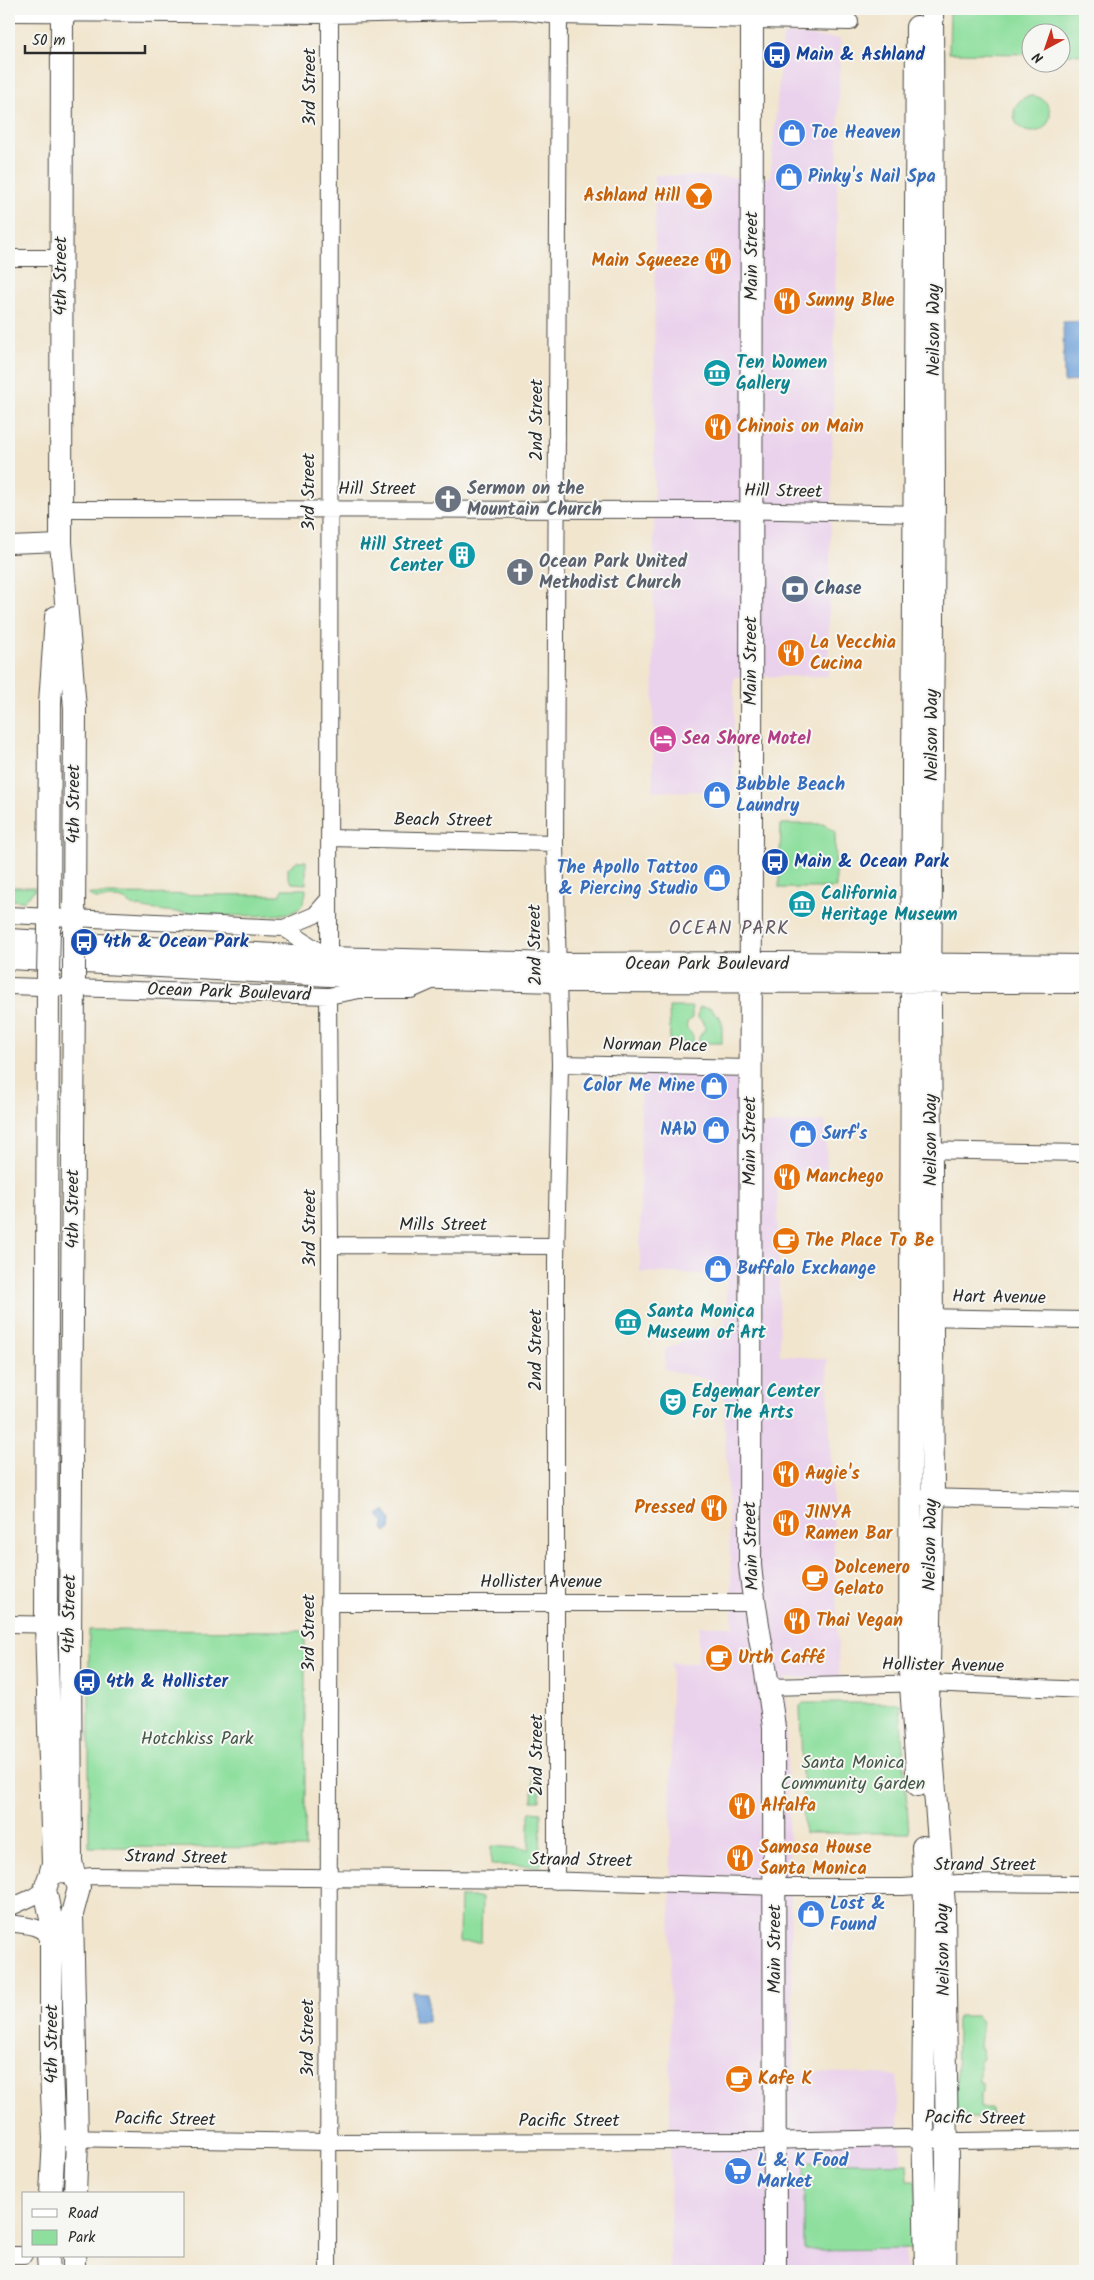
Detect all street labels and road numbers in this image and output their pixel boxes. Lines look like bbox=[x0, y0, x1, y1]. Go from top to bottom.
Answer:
street label: 3rd Street bbox=[296, 47, 325, 126]
street label: Main Street bbox=[738, 210, 767, 301]
street label: 4th Street bbox=[47, 235, 76, 316]
street label: Neilson Way bbox=[920, 283, 949, 376]
street label: 2nd Street bbox=[523, 378, 552, 461]
street label: 3rd Street bbox=[295, 452, 324, 531]
street label: Hill Street bbox=[338, 475, 417, 504]
street label: Hill Street bbox=[744, 477, 823, 507]
street label: Main Street bbox=[737, 615, 766, 706]
street label: Neilson Way bbox=[918, 688, 947, 781]
street label: 4th Street bbox=[60, 763, 89, 844]
street label: Beach Street bbox=[393, 806, 494, 836]
street label: 2nd Street bbox=[521, 903, 551, 986]
street label: Ocean Park Boulevard bbox=[625, 950, 790, 979]
street label: Ocean Park Boulevard bbox=[147, 976, 312, 1010]
street label: Norman Place bbox=[602, 1031, 708, 1061]
street label: Neilson Way bbox=[917, 1093, 946, 1186]
street label: Main Street bbox=[736, 1095, 765, 1186]
street label: 4th Street bbox=[59, 1168, 88, 1249]
street label: 3rd Street bbox=[296, 1188, 325, 1267]
street label: Mills Street bbox=[399, 1211, 488, 1240]
street label: Hart Avenue bbox=[952, 1283, 1046, 1313]
street label: 2nd Street bbox=[522, 1308, 551, 1391]
street label: Neilson Way bbox=[916, 1498, 946, 1592]
street label: Main Street bbox=[736, 1500, 768, 1591]
street label: Hollister Avenue bbox=[480, 1568, 602, 1597]
street label: 4th Street bbox=[55, 1573, 85, 1654]
street label: 3rd Street bbox=[295, 1593, 324, 1672]
street label: Hollister Avenue bbox=[882, 1650, 1004, 1682]
street label: 2nd Street bbox=[523, 1713, 552, 1796]
street label: Strand Street bbox=[125, 1843, 228, 1873]
street label: Strand Street bbox=[530, 1846, 633, 1876]
street label: Strand Street bbox=[934, 1851, 1037, 1880]
street label: Main Street bbox=[761, 1903, 790, 1994]
street label: Neilson Way bbox=[929, 1903, 959, 1997]
street label: 3rd Street bbox=[294, 1998, 323, 2077]
street label: 4th Street bbox=[38, 2003, 67, 2084]
street label: Pacific Street bbox=[924, 2104, 1027, 2134]
street label: Pacific Street bbox=[114, 2105, 217, 2135]
street label: Pacific Street bbox=[519, 2107, 620, 2136]

